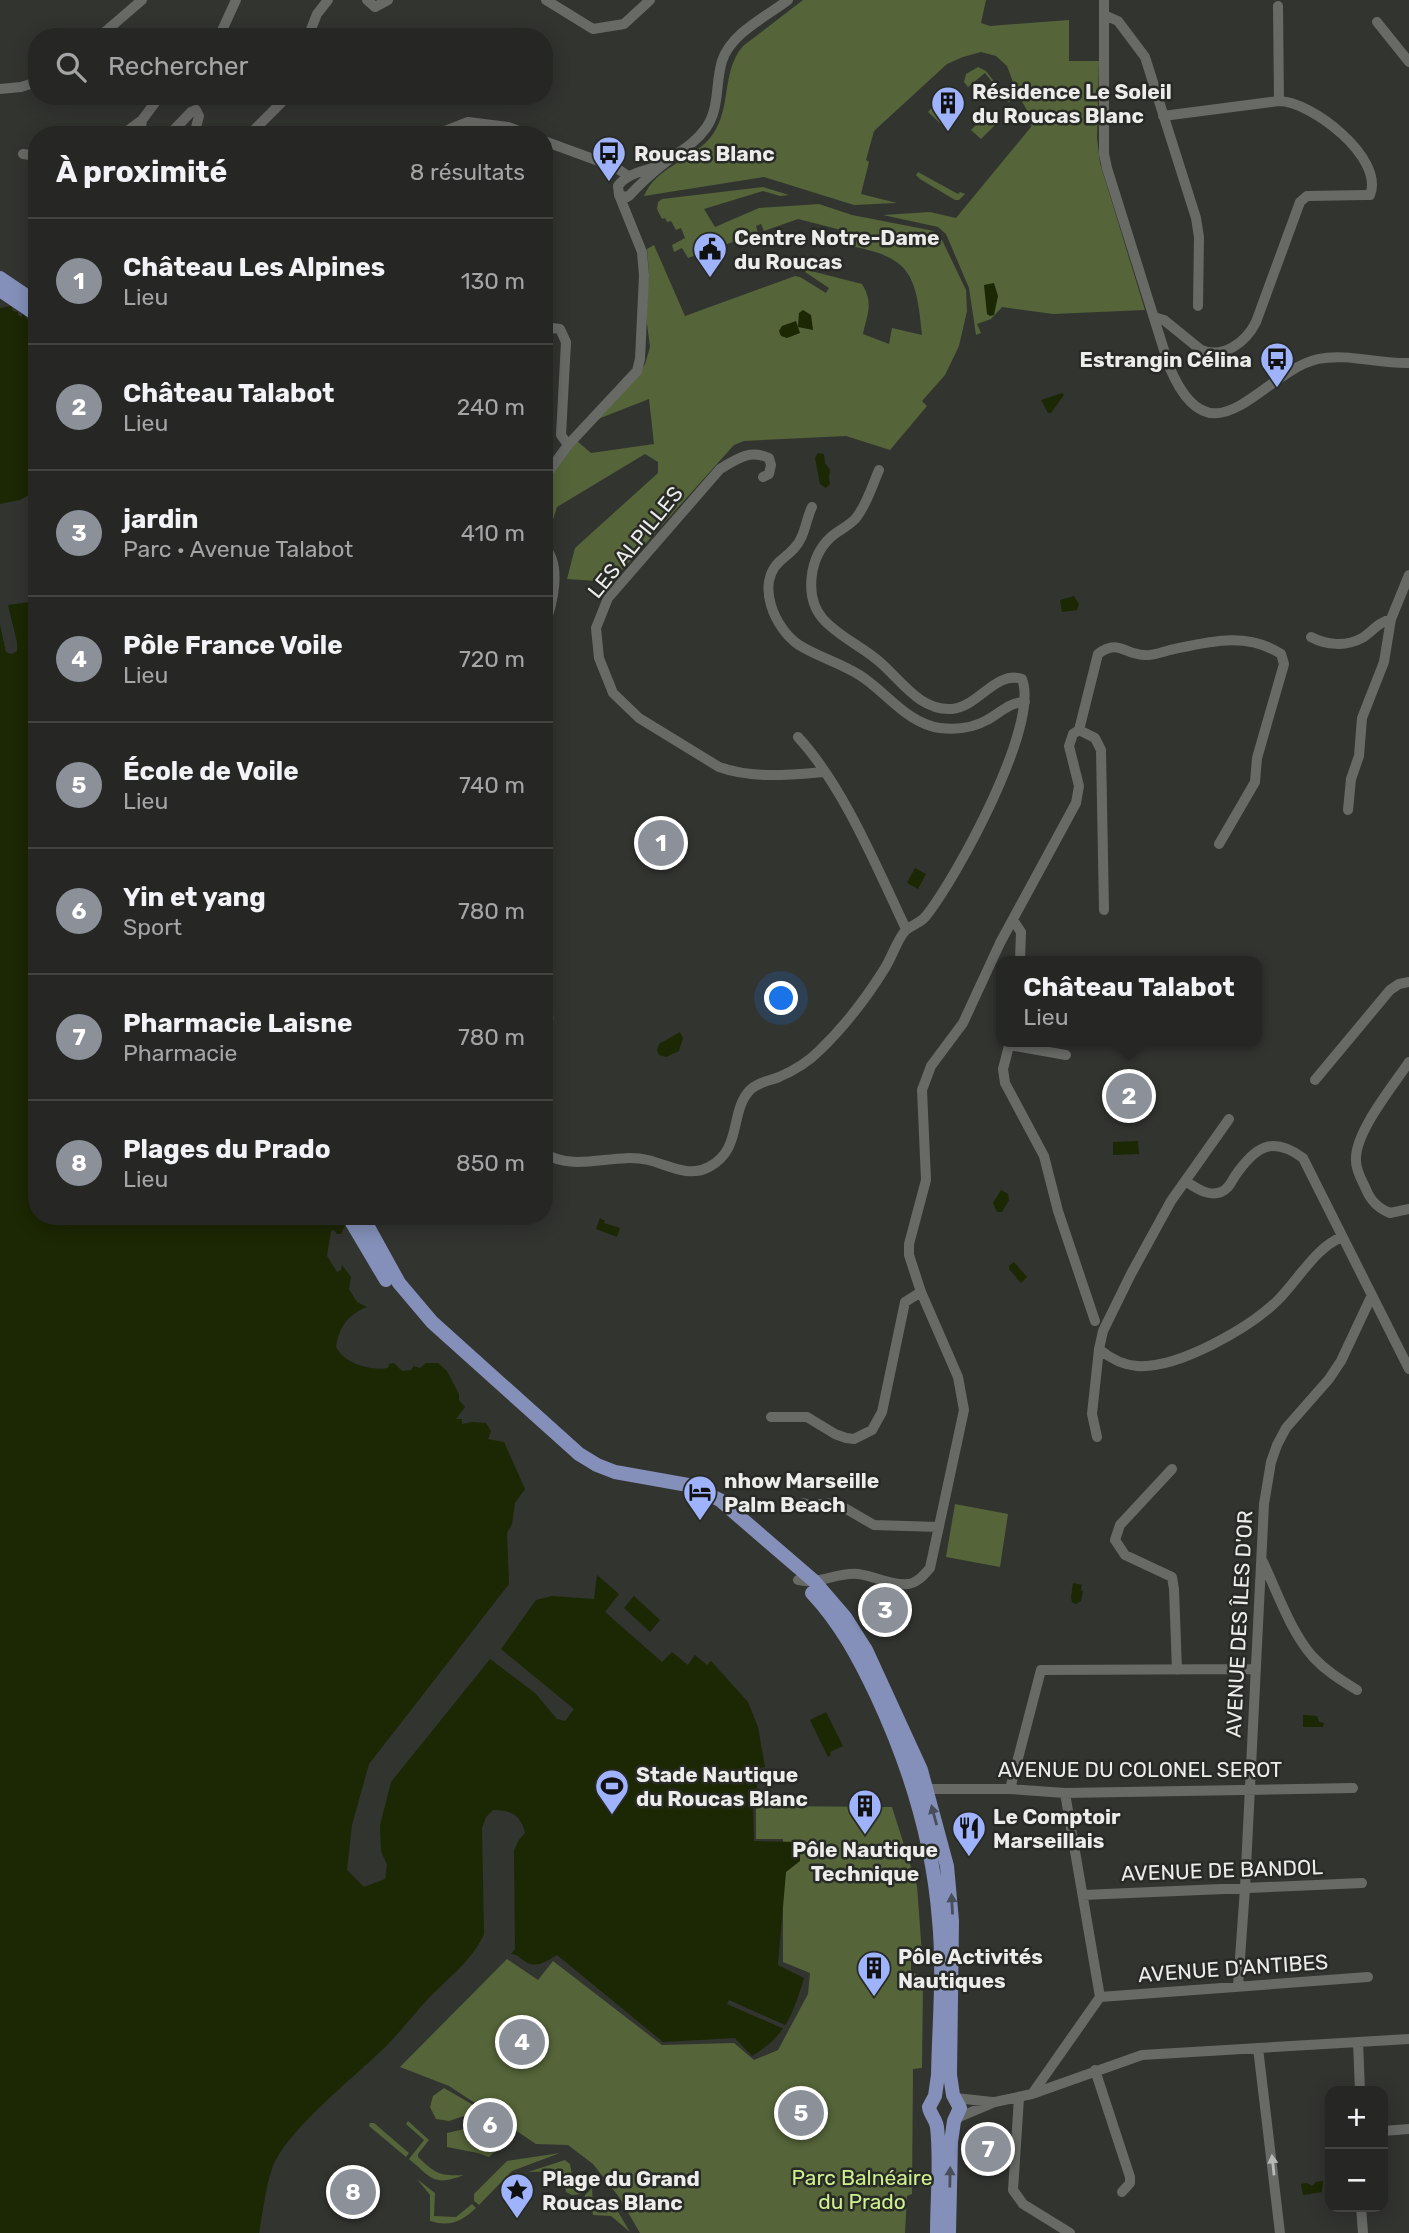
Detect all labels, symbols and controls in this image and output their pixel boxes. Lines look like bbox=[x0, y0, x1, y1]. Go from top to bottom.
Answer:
search box bbox=[28, 28, 553, 105]
icon: search bbox=[52, 48, 90, 86]
text: Rechercher bbox=[108, 51, 248, 82]
place label: Résidence Le Soleil du Roucas Blanc bbox=[972, 79, 1172, 128]
building icon: Résidence Le Soleil du Roucas Blanc bbox=[929, 84, 967, 133]
bus stop icon: Roucas Blanc bbox=[590, 134, 628, 183]
place label: Roucas Blanc bbox=[634, 141, 775, 166]
text: À proximité bbox=[56, 154, 227, 190]
text: 8 résultats bbox=[410, 158, 525, 186]
place label: Centre Notre-Dame du Roucas bbox=[734, 225, 939, 274]
public building icon: Centre Notre-Dame du Roucas bbox=[691, 230, 729, 279]
text: Château Les Alpines bbox=[123, 252, 385, 283]
text: 1 bbox=[73, 267, 85, 295]
text: 130 m bbox=[461, 267, 525, 295]
text: Lieu bbox=[123, 283, 168, 311]
bus stop icon: Estrangin Célina bbox=[1258, 340, 1296, 389]
place label: Estrangin Célina bbox=[1080, 347, 1252, 372]
text: Château Talabot bbox=[123, 378, 335, 409]
text: 2 bbox=[72, 393, 86, 421]
text: 240 m bbox=[457, 393, 525, 421]
text: Lieu bbox=[123, 409, 168, 437]
street label: LES ALPILLES bbox=[582, 481, 688, 603]
text: jardin bbox=[123, 504, 198, 535]
text: 3 bbox=[71, 519, 87, 547]
text: 410 m bbox=[461, 519, 525, 547]
text: Parc · Avenue Talabot bbox=[123, 535, 353, 563]
text: Pôle France Voile bbox=[123, 630, 343, 661]
text: 4 bbox=[71, 645, 87, 673]
text: 720 m bbox=[459, 645, 525, 673]
text: Lieu bbox=[123, 661, 168, 689]
text: École de Voile bbox=[123, 756, 299, 787]
text: 5 bbox=[72, 771, 86, 799]
text: 740 m bbox=[459, 771, 525, 799]
text: Lieu bbox=[123, 787, 168, 815]
pin: 1 bbox=[638, 817, 684, 869]
text: Yin et yang bbox=[123, 882, 266, 913]
text: 6 bbox=[72, 897, 86, 925]
text: 780 m bbox=[458, 897, 525, 925]
text: Sport bbox=[123, 913, 182, 941]
popup bbox=[996, 956, 1262, 1047]
text: Château Talabot bbox=[1023, 972, 1235, 1003]
your location bbox=[764, 981, 798, 1015]
text: Lieu bbox=[1023, 1003, 1069, 1031]
text: Pharmacie Laisne bbox=[123, 1008, 352, 1039]
text: 7 bbox=[72, 1023, 86, 1051]
text: 780 m bbox=[458, 1023, 525, 1051]
text: Pharmacie bbox=[123, 1039, 238, 1067]
pin: 2 bbox=[1106, 1070, 1152, 1122]
text: Plages du Prado bbox=[123, 1134, 331, 1165]
text: 8 bbox=[71, 1149, 87, 1177]
text: 850 m bbox=[456, 1149, 525, 1177]
text: Lieu bbox=[123, 1165, 168, 1193]
place label: nhow Marseille Palm Beach bbox=[724, 1468, 879, 1517]
hotel icon: nhow Marseille Palm Beach bbox=[681, 1473, 719, 1522]
street label: AVENUE DES ÎLES D'OR bbox=[1221, 1510, 1257, 1738]
pin: 3 bbox=[862, 1584, 908, 1636]
street label: AVENUE DU COLONEL SEROT bbox=[998, 1757, 1282, 1782]
place label: Stade Nautique du Roucas Blanc bbox=[636, 1762, 808, 1811]
sports icon: Stade Nautique du Roucas Blanc bbox=[593, 1767, 631, 1816]
building icon: Pôle Nautique Technique bbox=[846, 1787, 884, 1836]
one-way arrow bbox=[928, 1804, 939, 1826]
place label: Le Comptoir Marseillais bbox=[993, 1804, 1121, 1853]
restaurant icon: Le Comptoir Marseillais bbox=[950, 1809, 988, 1858]
place label: Pôle Nautique Technique bbox=[792, 1837, 938, 1886]
street label: AVENUE DE BANDOL bbox=[1121, 1854, 1324, 1886]
one-way arrow bbox=[946, 1893, 957, 1915]
place label: Pôle Activités Nautiques bbox=[898, 1944, 1043, 1993]
building icon: Pôle Activités Nautiques bbox=[855, 1949, 893, 1998]
street label: AVENUE D'ANTIBES bbox=[1137, 1949, 1329, 1987]
pin: 4 bbox=[499, 2016, 545, 2068]
map controls bbox=[1325, 2086, 1388, 2212]
button: + bbox=[1325, 2086, 1388, 2149]
pin: 5 bbox=[778, 2087, 824, 2139]
pin: 6 bbox=[467, 2099, 513, 2151]
pin: 7 bbox=[965, 2123, 1011, 2175]
button: − bbox=[1325, 2149, 1388, 2212]
one-way arrow bbox=[1268, 2154, 1279, 2176]
park label: Parc Balnéaire du Prado bbox=[792, 2165, 932, 2214]
pin: 8 bbox=[330, 2166, 376, 2218]
place label: Plage du Grand Roucas Blanc bbox=[542, 2166, 700, 2215]
one-way arrow bbox=[944, 2166, 956, 2188]
place icon: Plage du Grand Roucas Blanc bbox=[498, 2171, 536, 2220]

